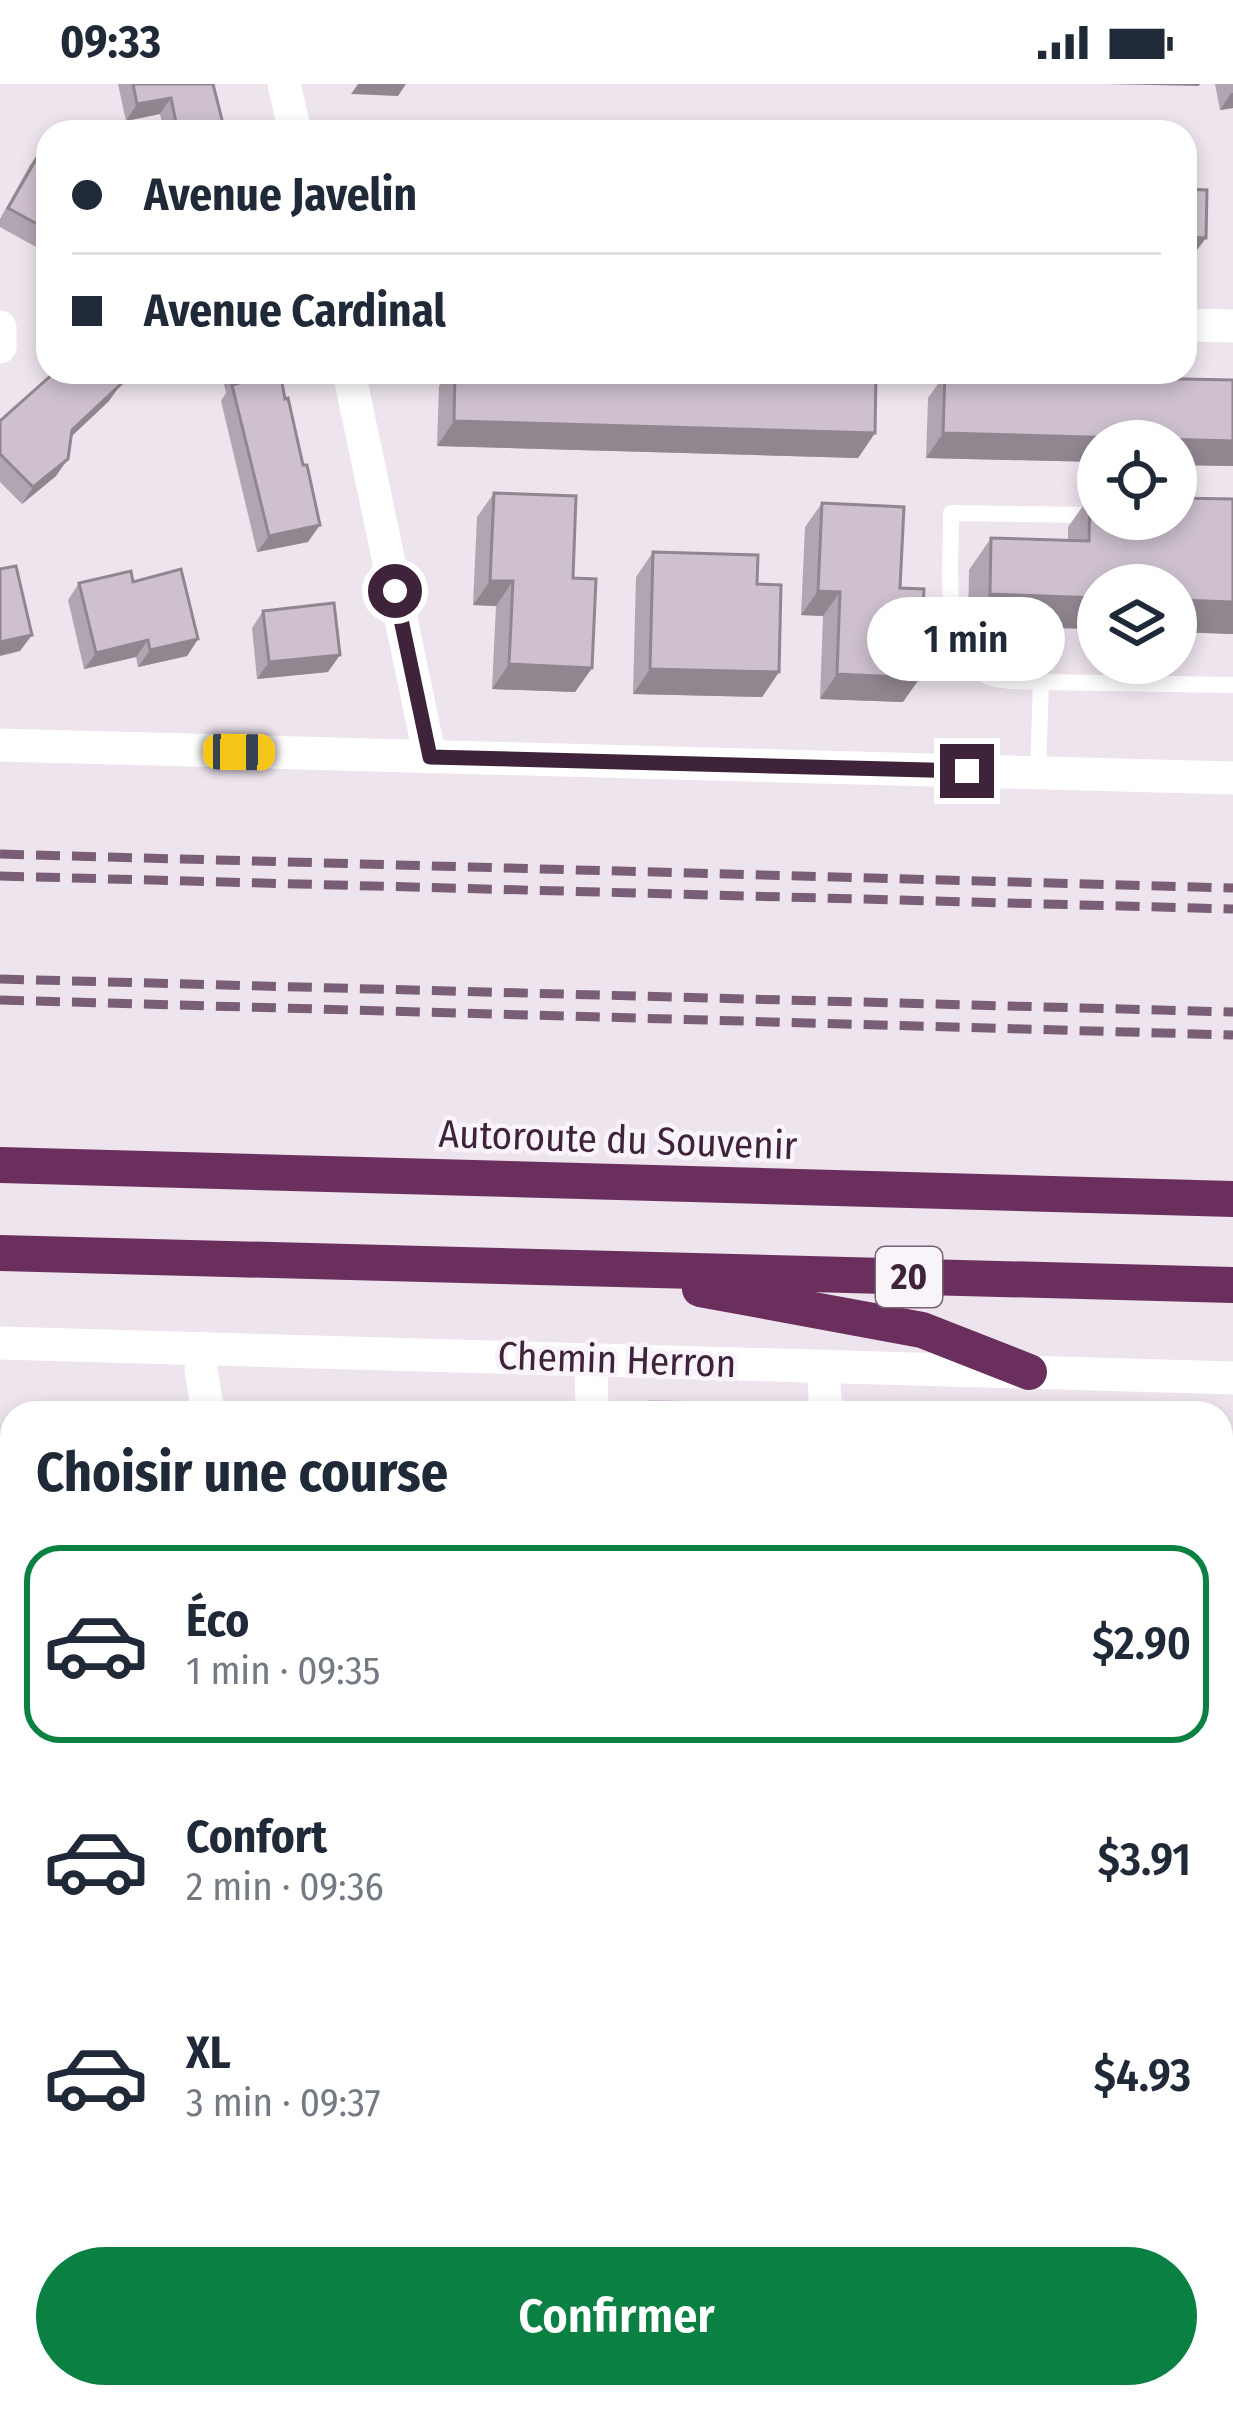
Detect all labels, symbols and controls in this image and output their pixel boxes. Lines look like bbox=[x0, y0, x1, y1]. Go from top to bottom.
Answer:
text: 09:33 bbox=[60, 15, 161, 69]
text: Avenue Javelin bbox=[144, 168, 417, 222]
text: Avenue Cardinal bbox=[144, 284, 446, 338]
map controls bbox=[1077, 420, 1197, 684]
button: locate bbox=[1077, 420, 1197, 540]
route start bbox=[368, 564, 422, 618]
button: layers bbox=[1077, 564, 1197, 684]
callout: 1 min bbox=[868, 597, 1066, 681]
text: 1 min bbox=[924, 616, 1008, 662]
car bbox=[203, 733, 275, 771]
route end bbox=[940, 744, 994, 798]
street label: Autoroute du Souvenir bbox=[438, 1111, 798, 1169]
road number: 20 bbox=[876, 1247, 942, 1307]
street label: Chemin Herron bbox=[497, 1333, 737, 1387]
text: Choisir une course bbox=[36, 1441, 448, 1505]
icon: car bbox=[42, 1590, 150, 1698]
text: Éco bbox=[186, 1594, 249, 1648]
text: $2.90 bbox=[1092, 1617, 1191, 1671]
text: 1 min · 09:35 bbox=[186, 1648, 380, 1694]
icon: car bbox=[42, 1806, 150, 1914]
text: Confort bbox=[186, 1810, 327, 1864]
text: $3.91 bbox=[1098, 1833, 1191, 1887]
text: 2 min · 09:36 bbox=[186, 1864, 384, 1910]
icon: car bbox=[42, 2022, 150, 2130]
text: XL bbox=[186, 2026, 231, 2080]
text: $4.93 bbox=[1094, 2049, 1191, 2103]
text: 3 min · 09:37 bbox=[186, 2080, 381, 2126]
button: Confirmer bbox=[36, 2247, 1197, 2385]

